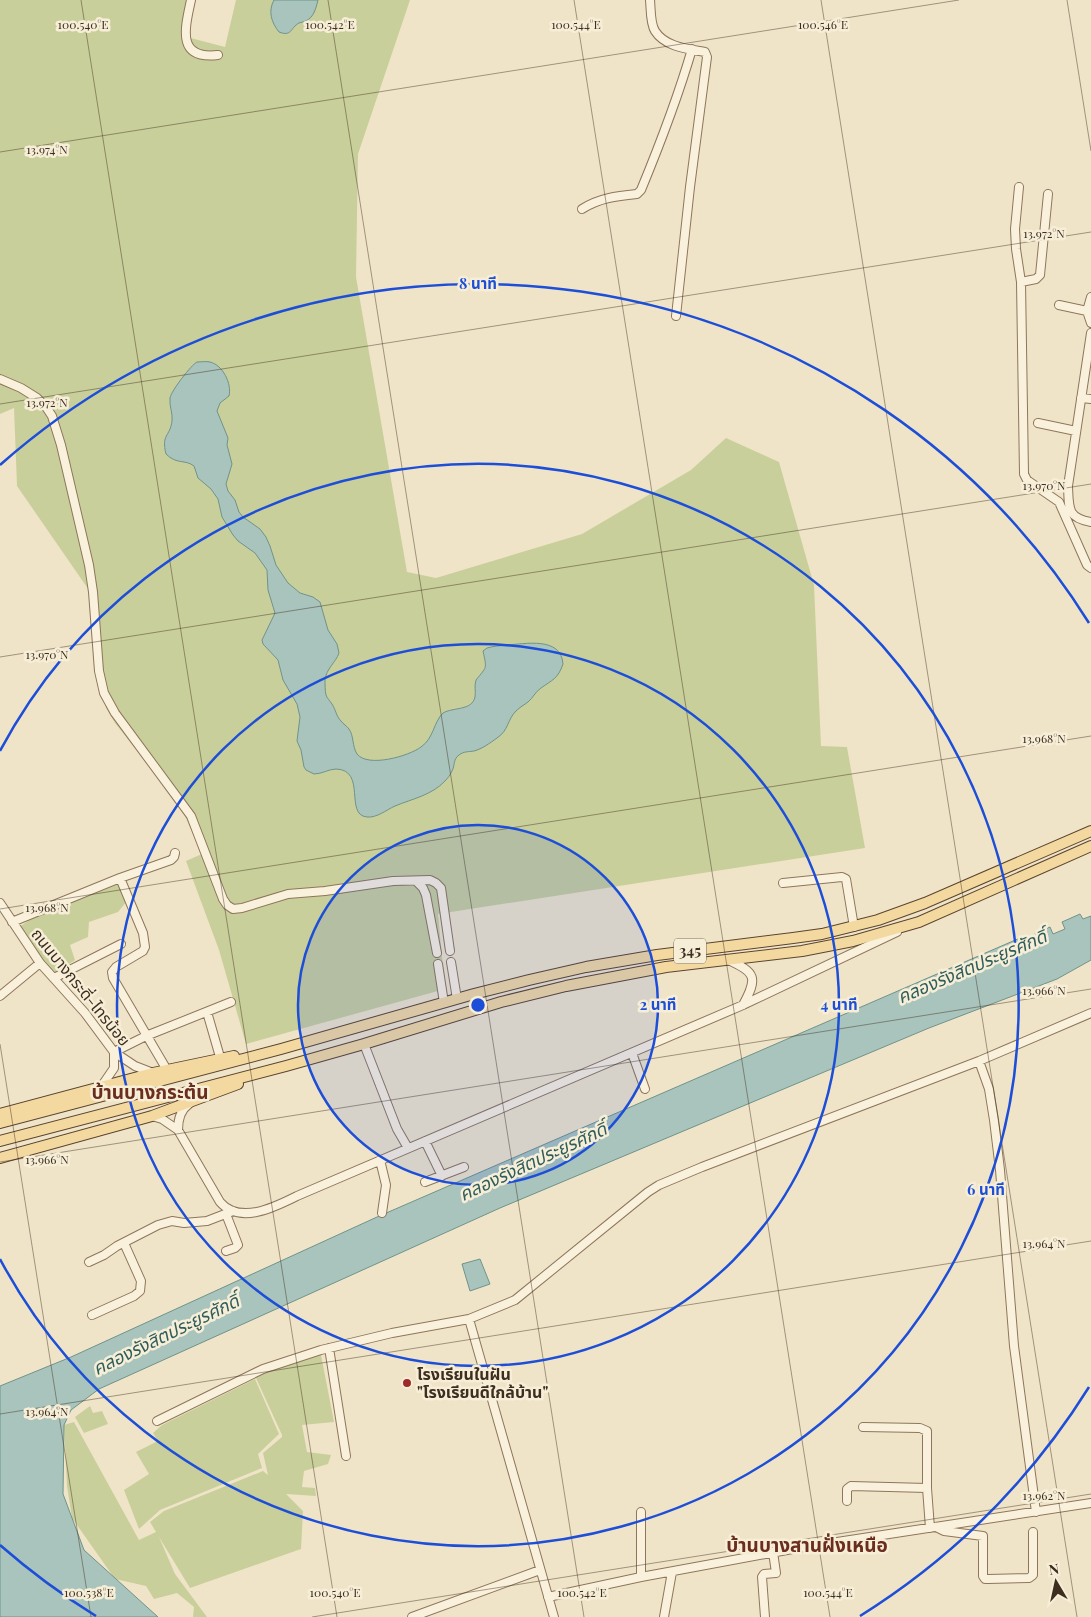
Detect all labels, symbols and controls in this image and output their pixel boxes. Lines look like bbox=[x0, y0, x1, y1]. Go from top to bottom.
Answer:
text: 100.540°E bbox=[58, 16, 108, 32]
text: 100.542°E bbox=[305, 16, 355, 32]
text: 100.544°E bbox=[551, 16, 601, 32]
text: 100.546°E bbox=[798, 16, 848, 32]
text: 13.974°N bbox=[26, 141, 68, 157]
text: 13.972°N bbox=[1023, 225, 1065, 241]
text: 8 นาที bbox=[459, 273, 497, 293]
text: 13.972°N bbox=[26, 394, 68, 410]
text: 13.970°N bbox=[1023, 477, 1066, 493]
text: 13.970°N bbox=[26, 646, 69, 662]
text: 13.968°N bbox=[1022, 730, 1066, 746]
text: 13.968°N bbox=[25, 899, 69, 915]
water label: คลองรังสิตประยูรศักดิ์ bbox=[893, 922, 1055, 1008]
street label: ถนนบางกระดี่-ไทรน้อย bbox=[27, 924, 135, 1050]
road number: 345 bbox=[674, 938, 706, 964]
text: 13.966°N bbox=[1022, 982, 1066, 998]
text: 2 นาที bbox=[639, 994, 677, 1014]
text: 4 นาที bbox=[820, 994, 858, 1014]
centre of rings bbox=[469, 996, 487, 1014]
district label: บ้านบางกระต้น bbox=[92, 1078, 208, 1104]
water label: คลองรังสิตประยูรศักดิ์ bbox=[455, 1114, 615, 1206]
text: 13.966°N bbox=[25, 1151, 69, 1167]
text: 6 นาที bbox=[967, 1179, 1005, 1199]
text: 13.964°N bbox=[1022, 1235, 1066, 1251]
water label: คลองรังสิตประยูรศักดิ์ bbox=[88, 1286, 247, 1380]
place label: โรงเรียนในฝัน "โรงเรียนดีใกล้บ้าน" bbox=[417, 1363, 548, 1402]
marker: โรงเรียนในฝัน "โรงเรียนดีใกล้บ้าน" bbox=[401, 1377, 413, 1389]
text: 13.964°N bbox=[25, 1403, 69, 1419]
text: 13.962°N bbox=[1023, 1487, 1066, 1503]
district label: บ้านบางสานฝั่งเหนือ bbox=[726, 1531, 888, 1557]
north arrow bbox=[1031, 1557, 1081, 1607]
text: N bbox=[1047, 1558, 1060, 1579]
text: 100.538°E bbox=[64, 1584, 114, 1600]
text: 100.540°E bbox=[310, 1584, 360, 1600]
text: 100.542°E bbox=[557, 1584, 607, 1600]
text: 100.544°E bbox=[803, 1584, 853, 1600]

